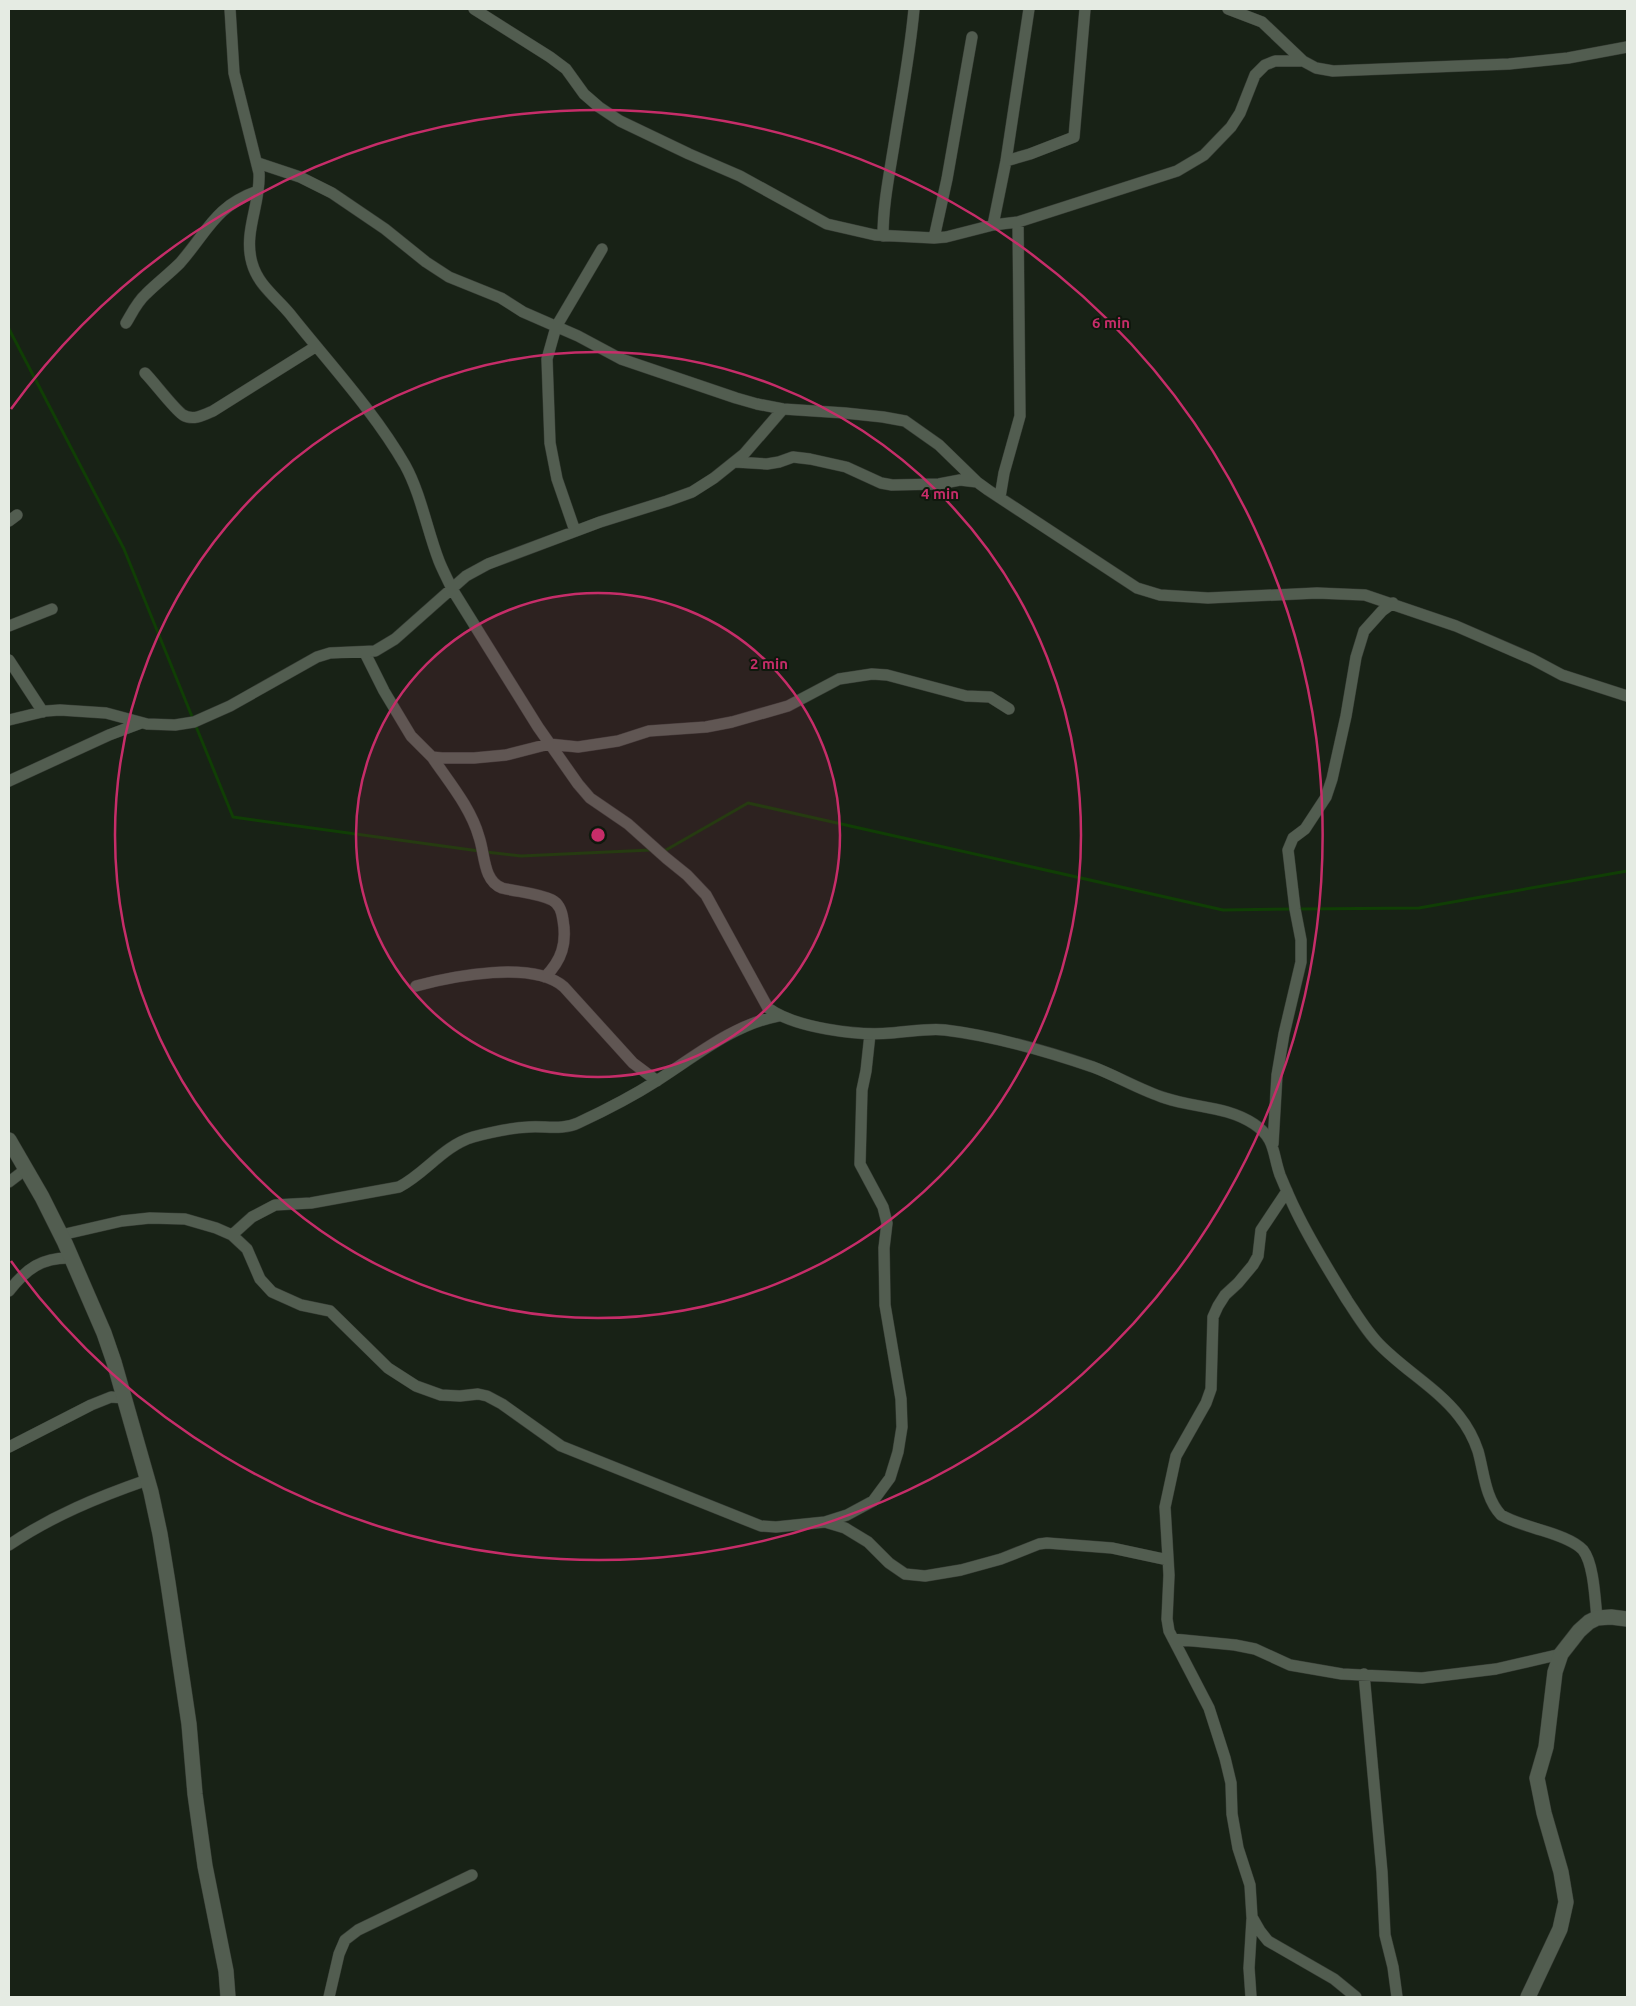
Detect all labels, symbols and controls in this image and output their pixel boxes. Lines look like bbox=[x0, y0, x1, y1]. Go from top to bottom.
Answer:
text: 6 min bbox=[1092, 314, 1130, 331]
text: 4 min bbox=[921, 485, 959, 502]
text: 2 min bbox=[750, 655, 788, 672]
centre of rings bbox=[589, 826, 607, 844]

